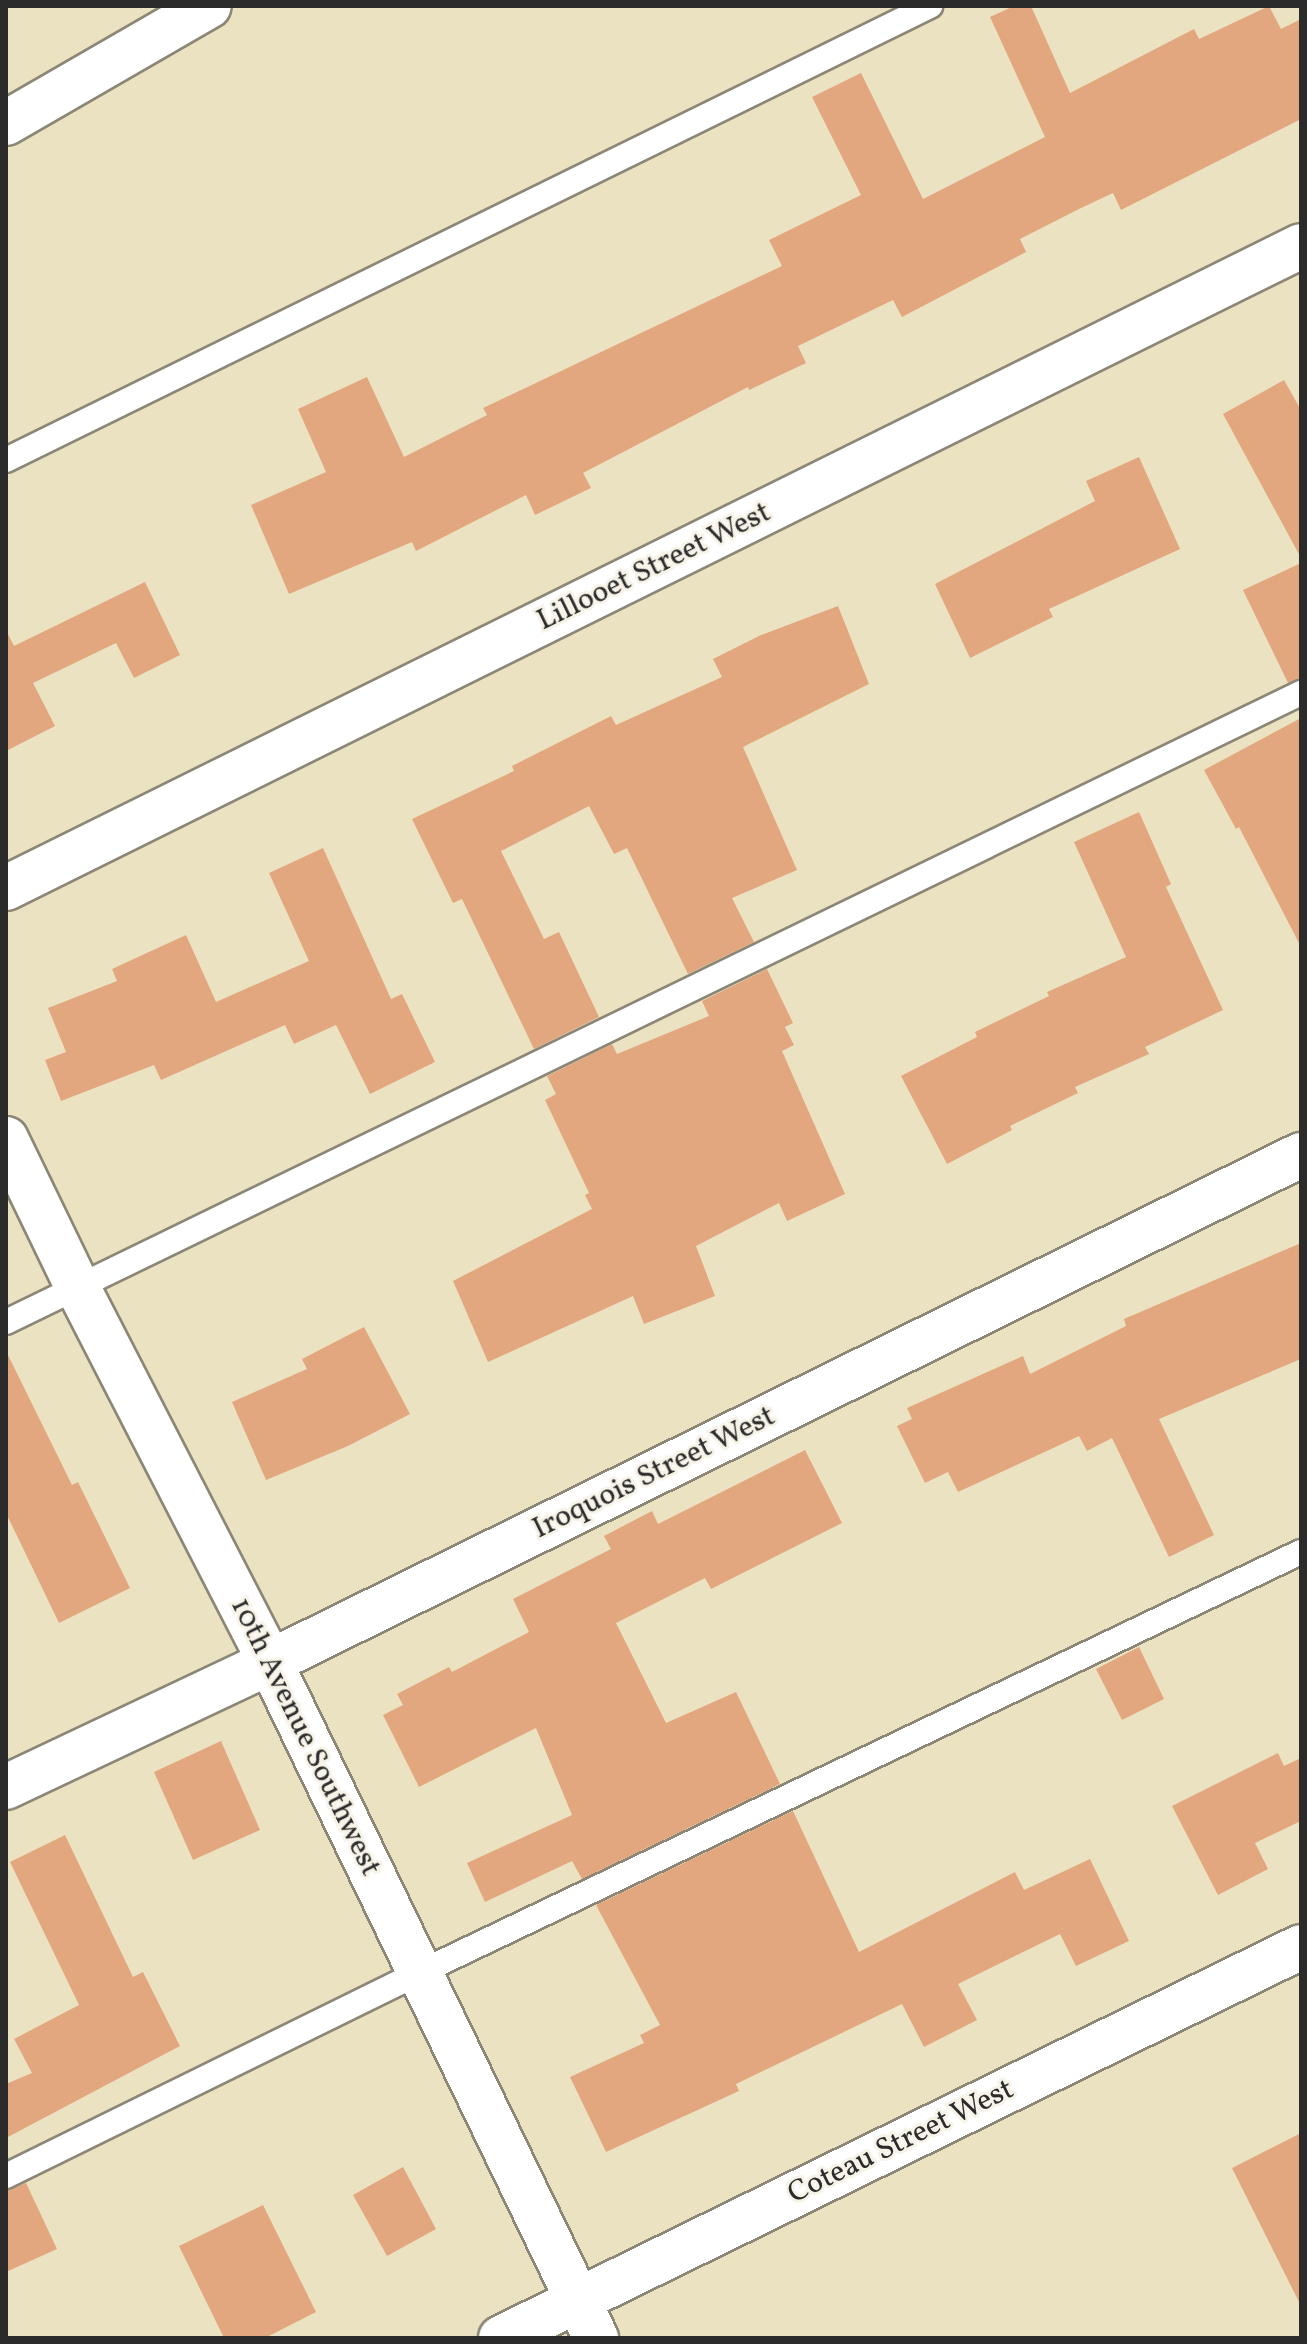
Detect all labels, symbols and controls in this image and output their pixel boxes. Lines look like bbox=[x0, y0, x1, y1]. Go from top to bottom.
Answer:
street label: Lillooet Street West bbox=[531, 495, 777, 639]
street label: Iroquois Street West bbox=[526, 1398, 782, 1548]
street label: 10th Avenue Southwest bbox=[222, 1592, 388, 1882]
street label: Coteau Street West bbox=[782, 2072, 1020, 2212]

